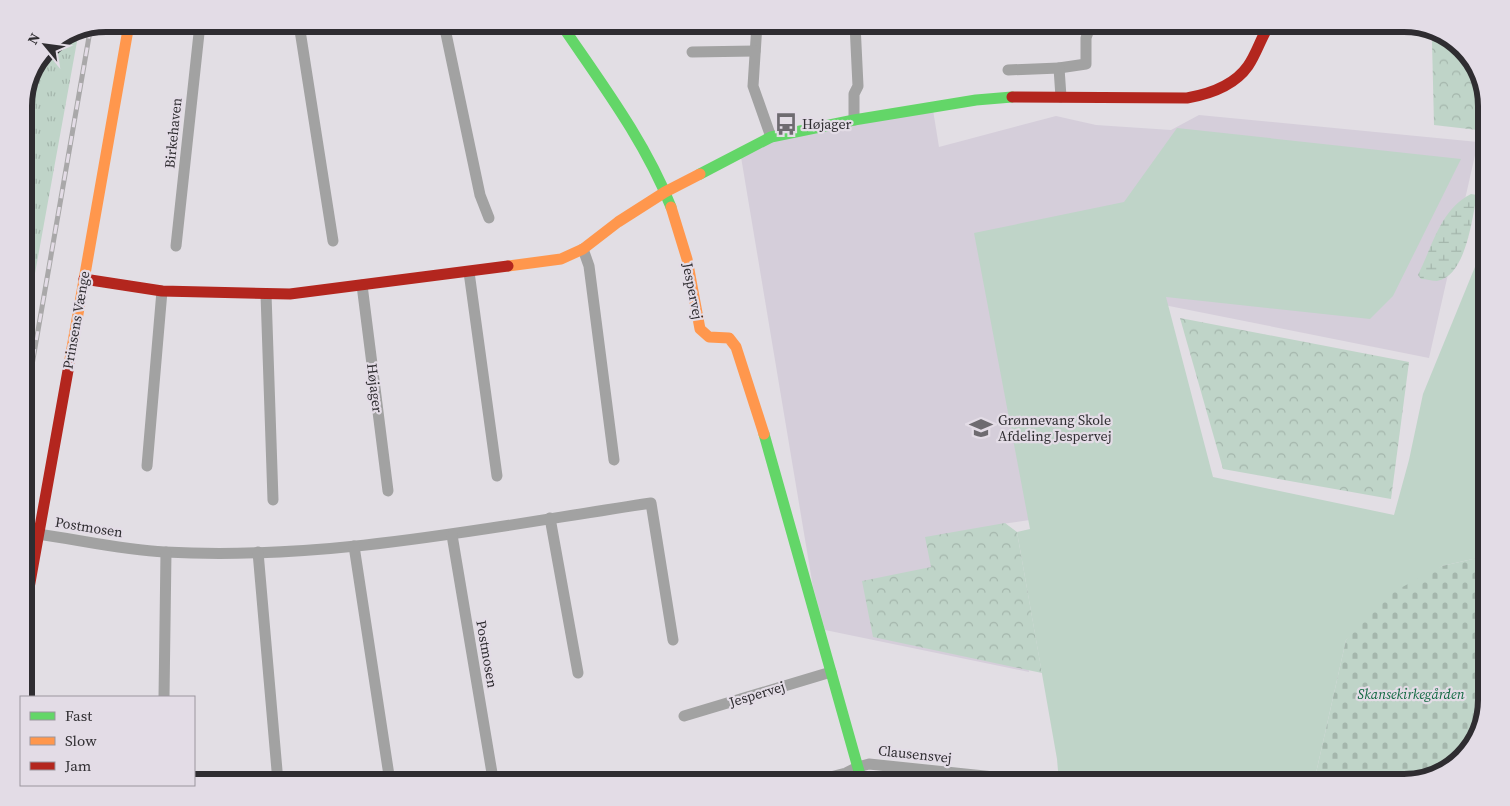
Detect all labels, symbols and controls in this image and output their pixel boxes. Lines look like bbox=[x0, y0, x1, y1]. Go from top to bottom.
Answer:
north arrow bbox=[20, 20, 70, 70]
text: N bbox=[22, 29, 45, 48]
street label: Birkehaven bbox=[159, 96, 187, 169]
bus stop icon: Højager bbox=[773, 111, 799, 137]
place label: Højager bbox=[802, 114, 852, 134]
street label: Jespervej bbox=[678, 260, 708, 321]
street label: Prinsens Vænge bbox=[58, 269, 94, 371]
street label: Højager bbox=[362, 362, 388, 414]
place label: Grønnevang Skole Afdeling Jespervej bbox=[998, 410, 1112, 446]
school or university icon: Grønnevang Skole Afdeling Jespervej bbox=[968, 415, 994, 441]
street label: Postmosen bbox=[54, 512, 125, 542]
street label: Postmosen bbox=[471, 619, 503, 690]
street label: Jespervej bbox=[726, 676, 787, 712]
park label: Skansekirkegården bbox=[1357, 684, 1465, 704]
legend bbox=[20, 696, 195, 786]
text: Fast bbox=[65, 705, 92, 726]
text: Slow bbox=[65, 730, 97, 751]
street label: Clausensvej bbox=[877, 740, 953, 768]
text: Jam bbox=[64, 755, 92, 776]

